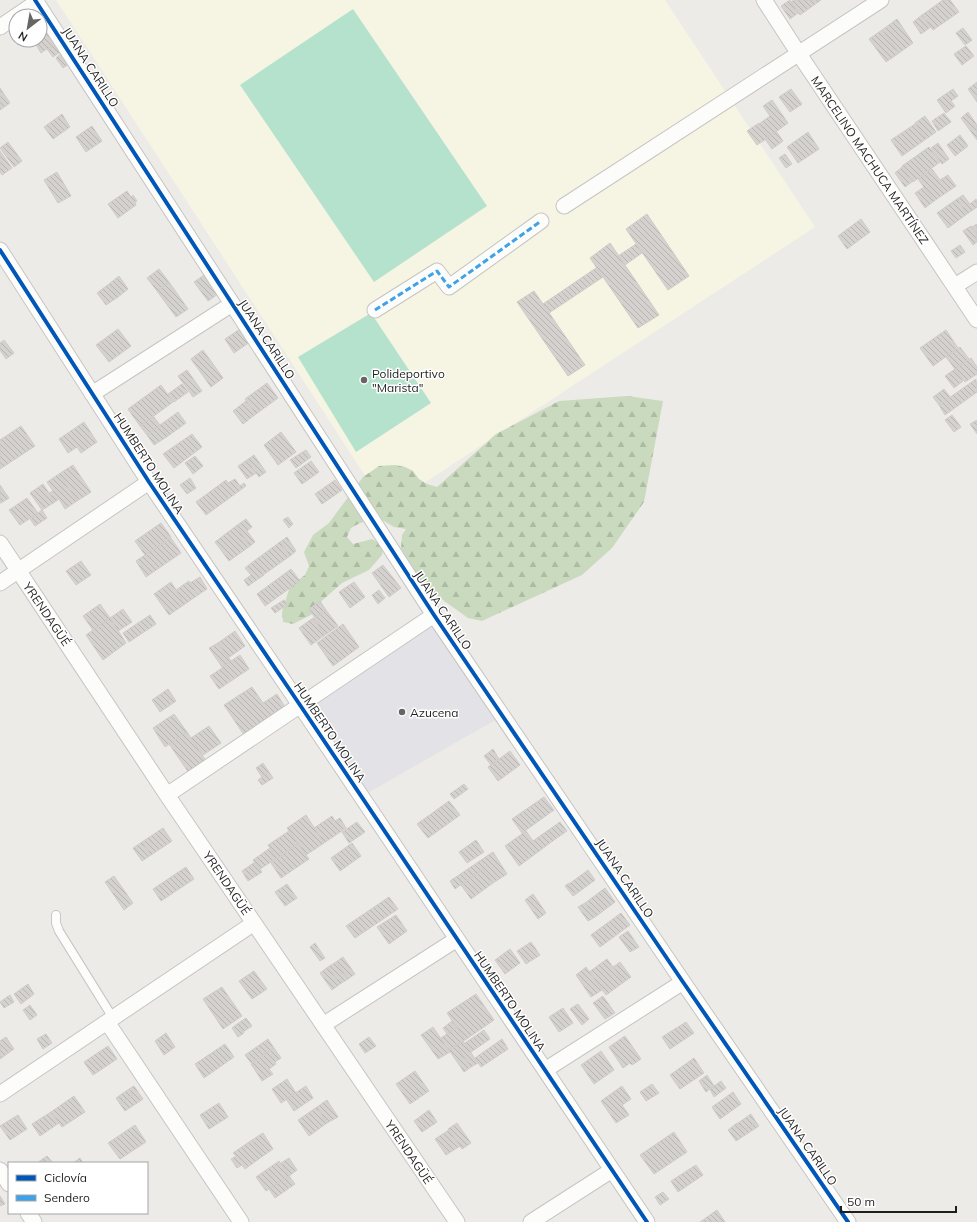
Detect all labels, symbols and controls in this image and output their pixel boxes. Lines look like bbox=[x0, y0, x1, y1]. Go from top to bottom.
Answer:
north arrow bbox=[8, 8, 48, 48]
street label: JUANA CARILLO bbox=[60, 24, 122, 110]
text: N bbox=[16, 28, 30, 45]
street label: MARCELINO MACHUCA MARTÍNEZ bbox=[808, 73, 932, 247]
street label: JUANA CARILLO bbox=[236, 296, 298, 382]
place label: Polideportivo "Marista" bbox=[372, 366, 445, 395]
marker: Polideportivo "Marista" bbox=[359, 375, 369, 385]
street label: HUMBERTO MOLINA bbox=[111, 410, 187, 517]
street label: JUANA CARILLO bbox=[411, 567, 475, 653]
street label: YRENDAGÜÉ bbox=[20, 578, 74, 649]
street label: HUMBERTO MOLINA bbox=[291, 679, 369, 785]
place label: Azucena bbox=[410, 705, 459, 720]
marker: Azucena bbox=[397, 707, 407, 717]
street label: JUANA CARILLO bbox=[593, 835, 657, 921]
street label: YRENDAGÜÉ bbox=[200, 847, 254, 918]
street label: HUMBERTO MOLINA bbox=[471, 948, 549, 1054]
street label: JUANA CARILLO bbox=[775, 1104, 841, 1188]
street label: YRENDAGÜÉ bbox=[382, 1116, 436, 1187]
legend bbox=[8, 1162, 148, 1214]
text: Ciclovía bbox=[44, 1170, 87, 1185]
scale bar bbox=[841, 1188, 956, 1214]
text: Sendero bbox=[44, 1190, 90, 1205]
text: 50 m bbox=[847, 1194, 875, 1209]

